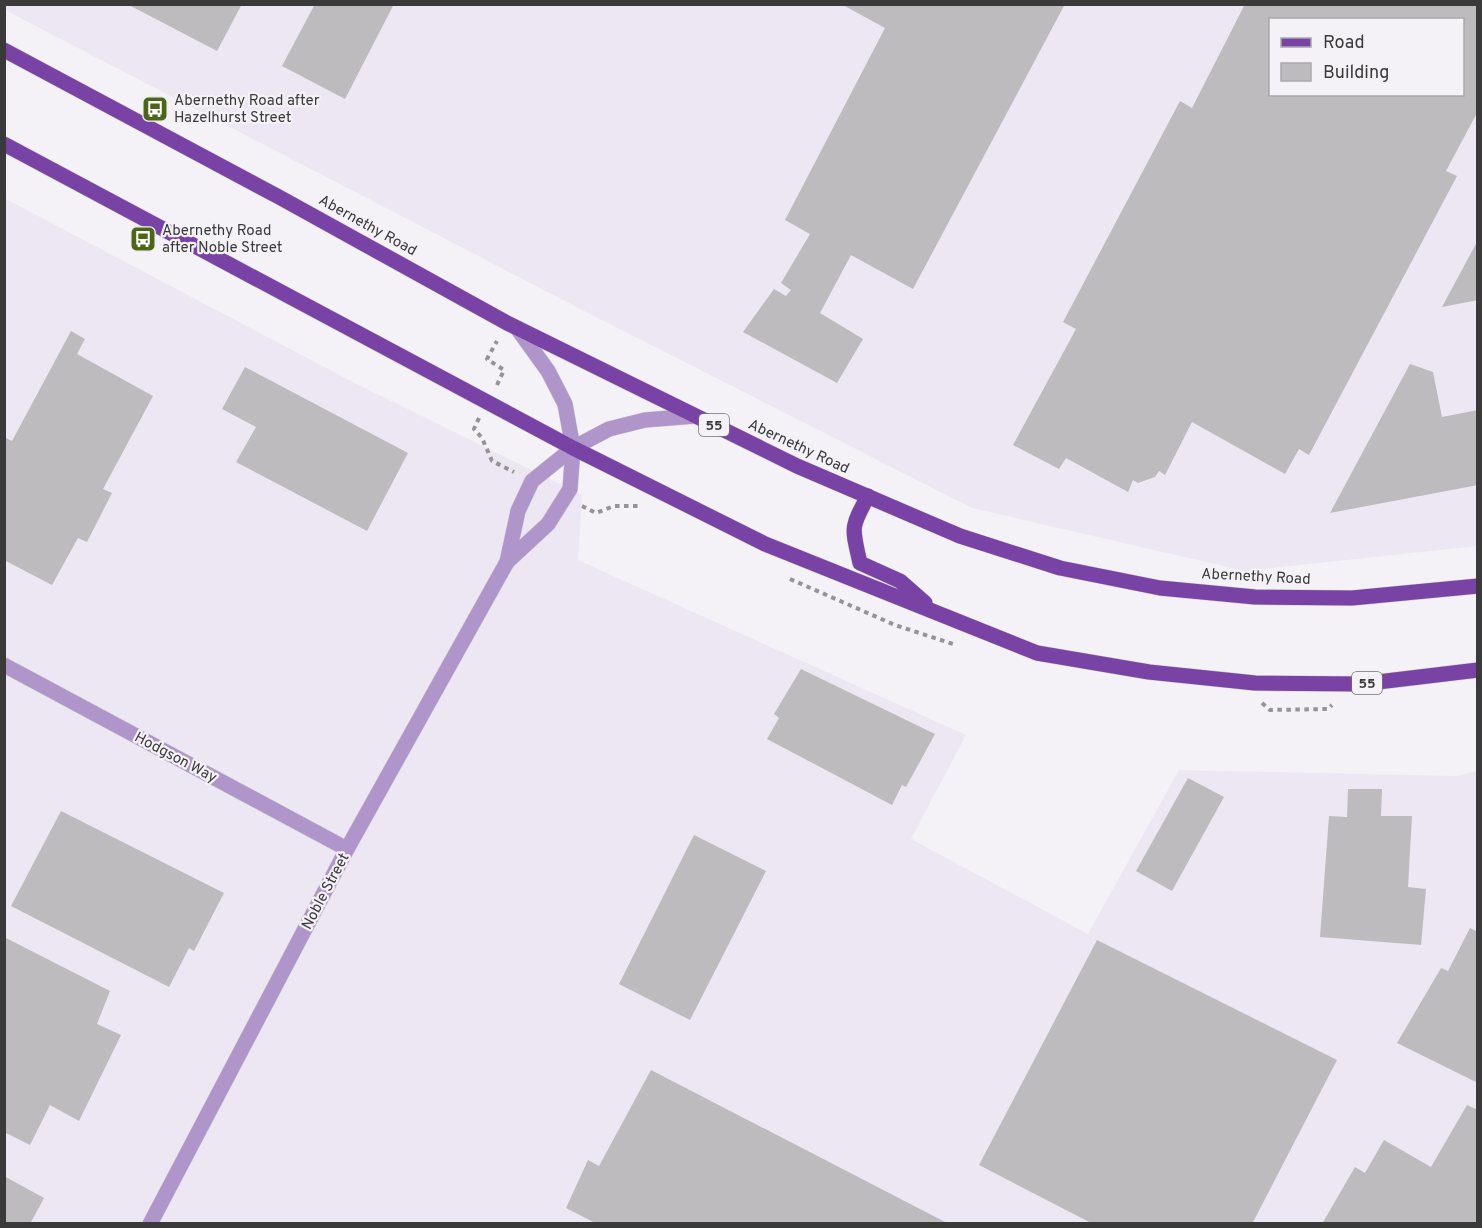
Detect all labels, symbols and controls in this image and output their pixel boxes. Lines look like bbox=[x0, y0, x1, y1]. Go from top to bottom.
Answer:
legend bbox=[1269, 18, 1464, 96]
text: Road bbox=[1323, 32, 1365, 55]
text: Building bbox=[1323, 62, 1389, 85]
place label: Abernethy Road after Hazelhurst Street bbox=[174, 92, 320, 128]
bus stop icon: Abernethy Road after Hazelhurst Street bbox=[140, 94, 170, 124]
street label: Abernethy Road bbox=[315, 191, 420, 261]
place label: Abernethy Road after Noble Street bbox=[162, 222, 282, 258]
bus stop icon: Abernethy Road after Noble Street bbox=[128, 224, 158, 254]
road number: 55 bbox=[699, 414, 729, 436]
street label: Abernethy Road bbox=[745, 416, 852, 479]
street label: Abernethy Road bbox=[1201, 565, 1311, 590]
road number: 55 bbox=[1352, 672, 1382, 694]
street label: Hodgson Way bbox=[131, 729, 220, 788]
street label: Noble Street bbox=[298, 850, 354, 933]

